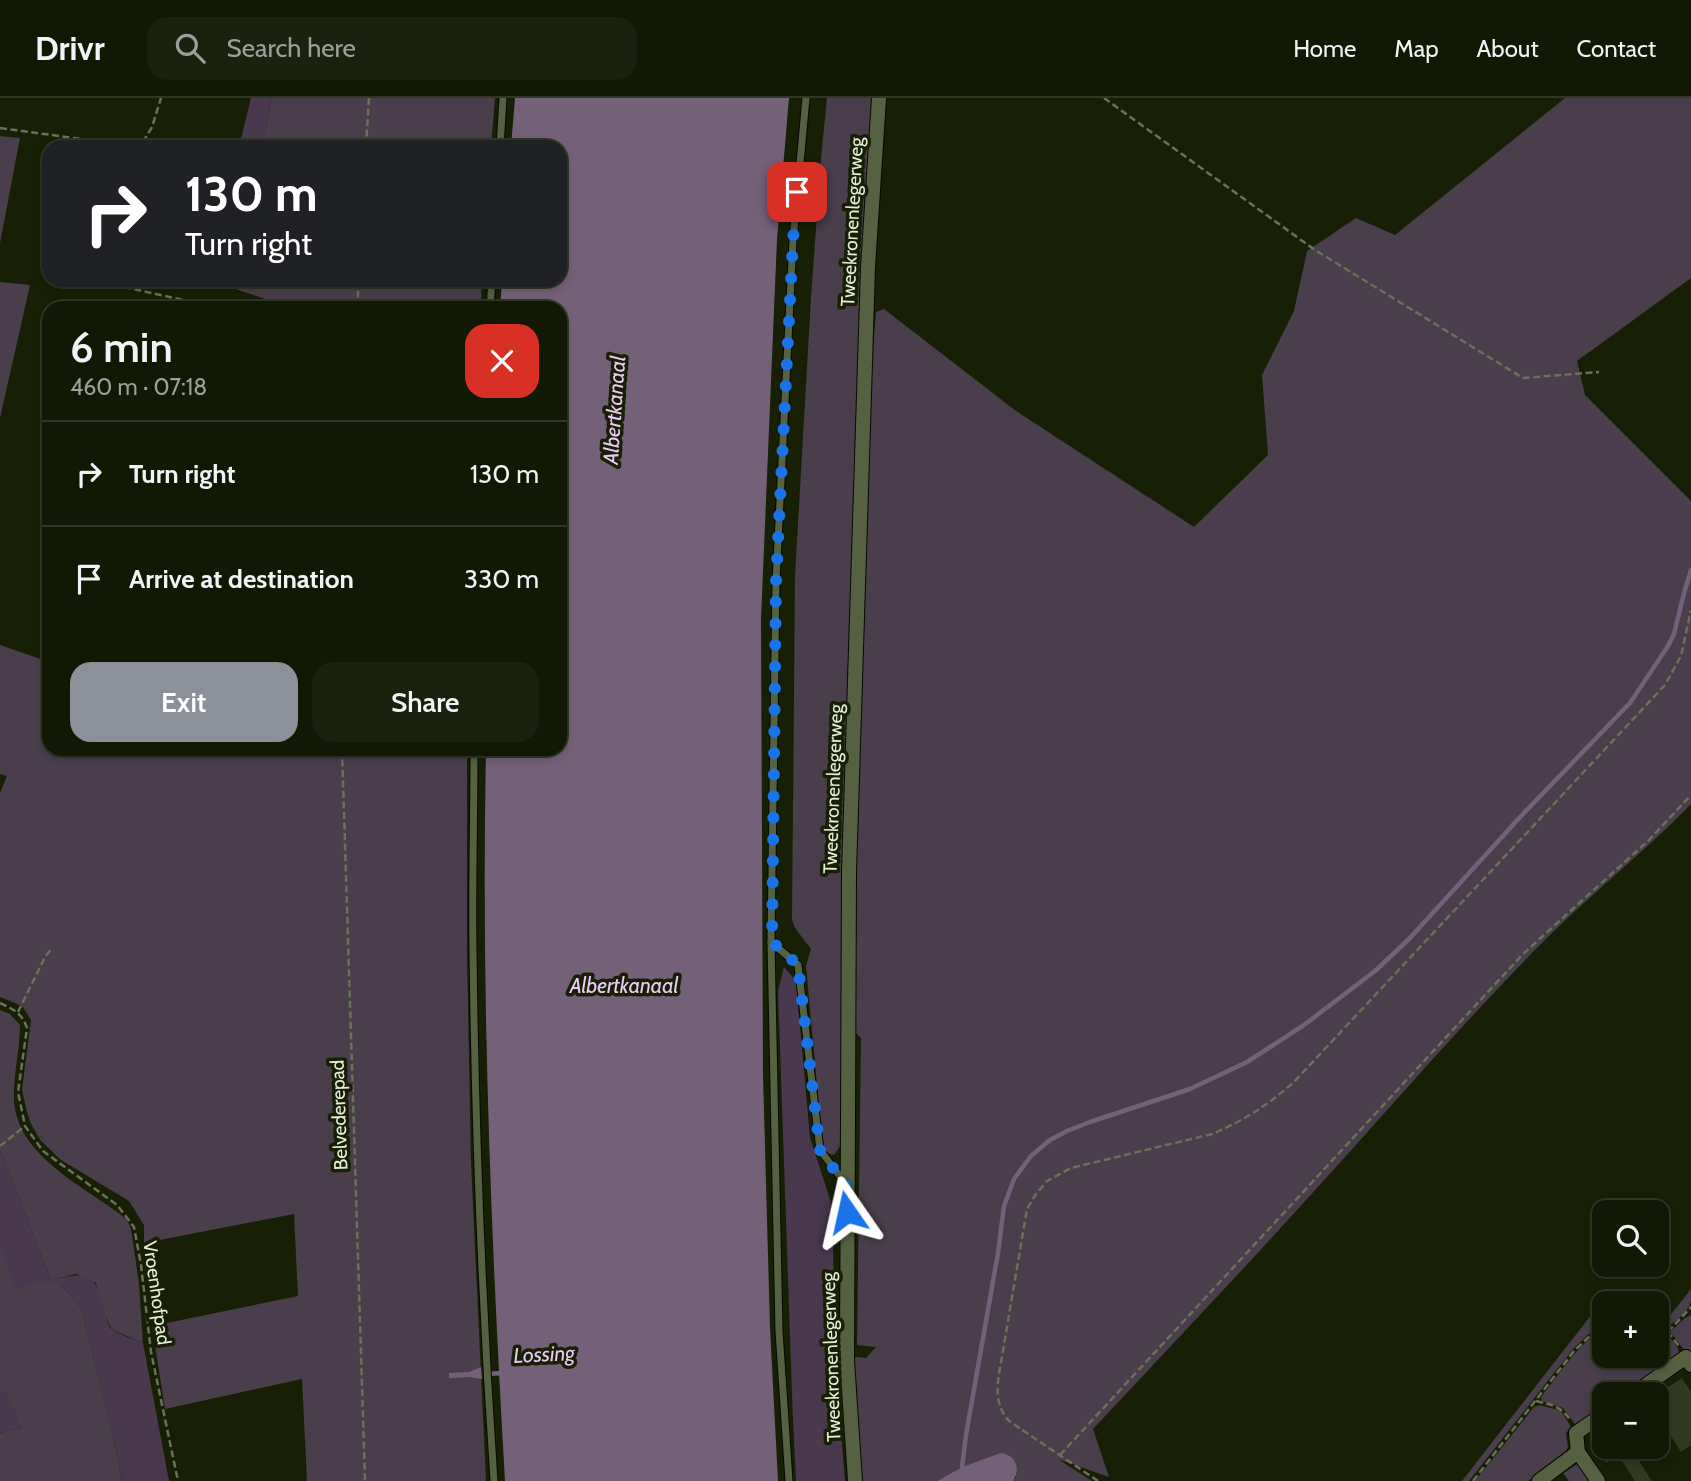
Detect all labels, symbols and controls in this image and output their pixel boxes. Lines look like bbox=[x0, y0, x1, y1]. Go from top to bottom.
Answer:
search box bbox=[147, 17, 637, 80]
text: Drivr bbox=[35, 28, 105, 68]
icon: search bbox=[171, 29, 209, 67]
text: Search here bbox=[227, 32, 356, 64]
text: Home bbox=[1293, 34, 1356, 63]
text: Map bbox=[1394, 34, 1439, 63]
text: About bbox=[1477, 34, 1539, 63]
text: Contact bbox=[1577, 34, 1656, 63]
street label: Tweekronenlegerweg bbox=[836, 136, 868, 307]
pin bbox=[767, 162, 827, 222]
text: 130 m bbox=[185, 164, 318, 223]
icon: right bbox=[70, 168, 161, 259]
icon: arrive bbox=[778, 173, 816, 211]
text: Turn right bbox=[185, 224, 312, 263]
text: 6 min bbox=[70, 321, 173, 373]
button: close bbox=[465, 324, 539, 398]
water label: Albertkanaal bbox=[598, 355, 630, 466]
text: 460 m · 07:18 bbox=[70, 373, 207, 401]
icon: right bbox=[70, 455, 108, 493]
text: Turn right bbox=[129, 458, 235, 490]
text: 130 m bbox=[470, 458, 539, 490]
icon: arrive bbox=[70, 560, 108, 598]
text: Arrive at destination bbox=[129, 563, 354, 595]
text: 330 m bbox=[464, 563, 539, 595]
button: Exit bbox=[70, 662, 298, 742]
button: Share bbox=[312, 662, 539, 742]
street label: Tweekronenlegerweg bbox=[819, 703, 847, 874]
water label: Albertkanaal bbox=[569, 973, 678, 998]
street label: Belvederepad bbox=[326, 1059, 352, 1171]
position arrow bbox=[810, 1175, 884, 1249]
map controls bbox=[1592, 1200, 1669, 1459]
button: search bbox=[1592, 1200, 1669, 1277]
street label: Vroenhofpad bbox=[138, 1240, 176, 1346]
street label: Tweekronenlegerweg bbox=[817, 1271, 845, 1442]
button: + bbox=[1592, 1291, 1669, 1368]
water label: Lossing bbox=[513, 1340, 577, 1368]
button: − bbox=[1592, 1382, 1669, 1459]

